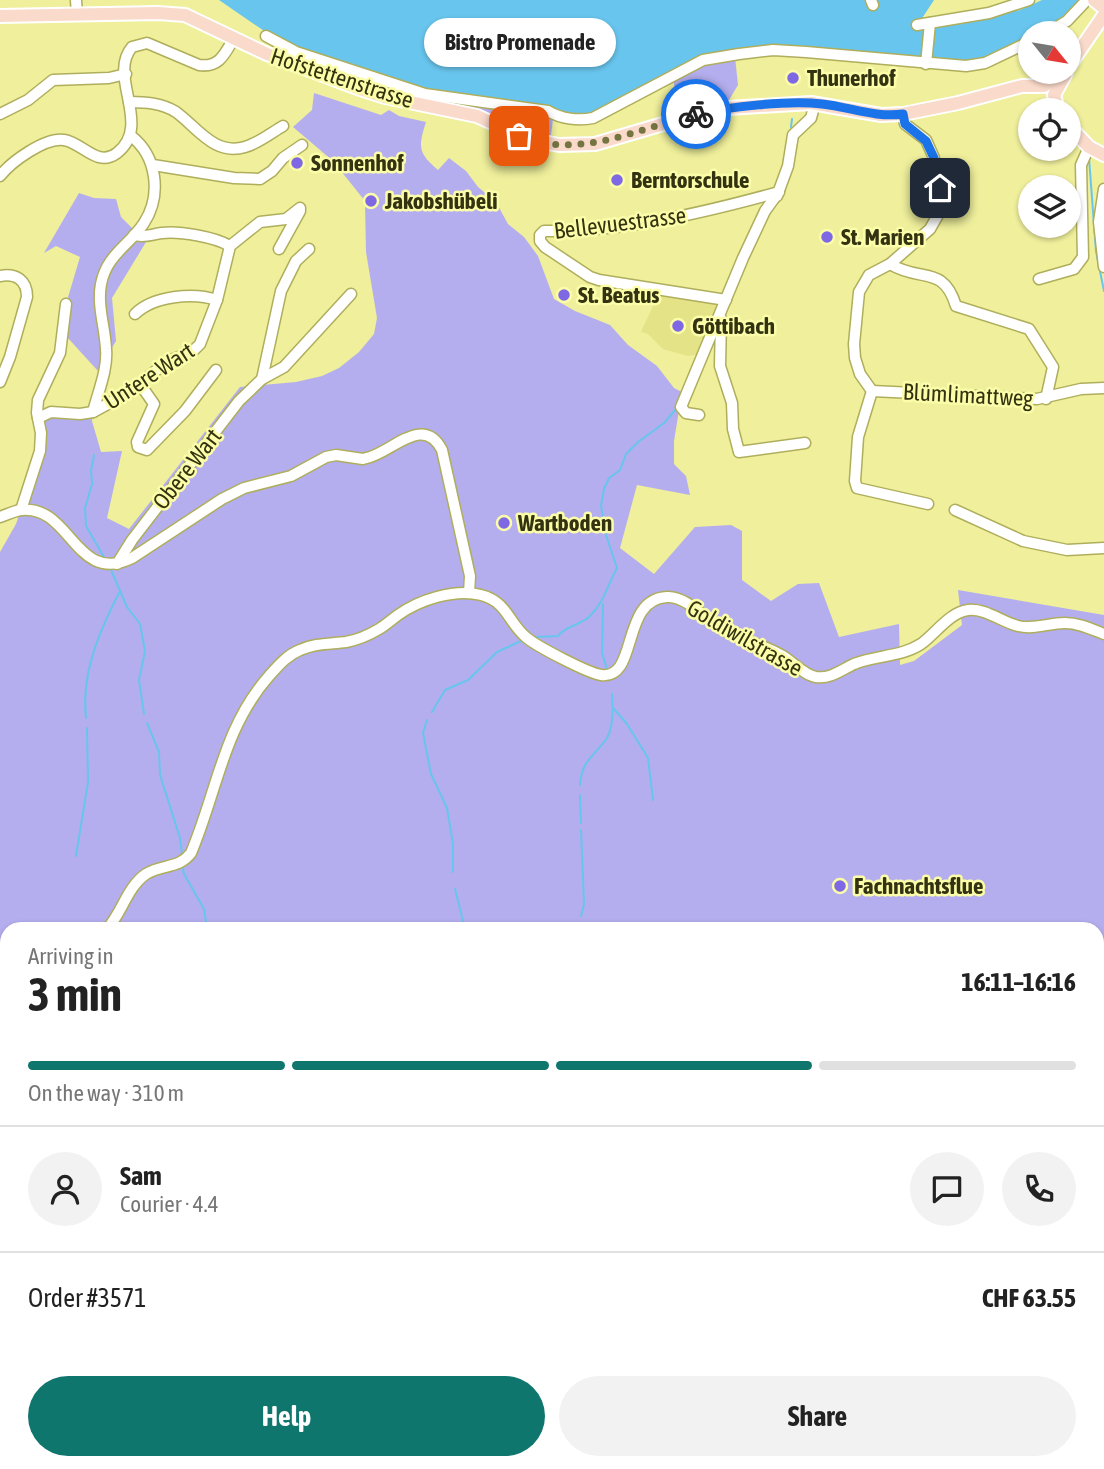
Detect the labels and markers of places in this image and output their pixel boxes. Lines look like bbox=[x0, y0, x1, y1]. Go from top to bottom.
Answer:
callout: Bistro Promenade bbox=[423, 17, 615, 66]
place label: Thunerhof bbox=[807, 65, 896, 91]
marker: Thunerhof bbox=[785, 70, 801, 86]
pin bbox=[489, 106, 549, 166]
place label: Sonnenhof bbox=[311, 150, 404, 176]
marker: Sonnenhof bbox=[289, 155, 305, 171]
pin bbox=[910, 158, 970, 218]
place label: Berntorschule bbox=[631, 167, 749, 193]
marker: Berntorschule bbox=[609, 172, 625, 188]
place label: Jakobshübeli bbox=[384, 188, 498, 214]
marker: Jakobshübeli bbox=[363, 193, 379, 209]
place label: St. Marien bbox=[841, 224, 924, 250]
marker: St. Marien bbox=[819, 229, 835, 245]
place label: St. Beatus bbox=[578, 282, 659, 308]
marker: St. Beatus bbox=[556, 287, 572, 303]
place label: Göttibach bbox=[692, 313, 775, 339]
marker: Göttibach bbox=[670, 318, 686, 334]
place label: Wartboden bbox=[517, 510, 612, 536]
marker: Wartboden bbox=[496, 515, 512, 531]
place label: Fachnachtsflue bbox=[854, 873, 983, 899]
marker: Fachnachtsflue bbox=[832, 878, 848, 894]

